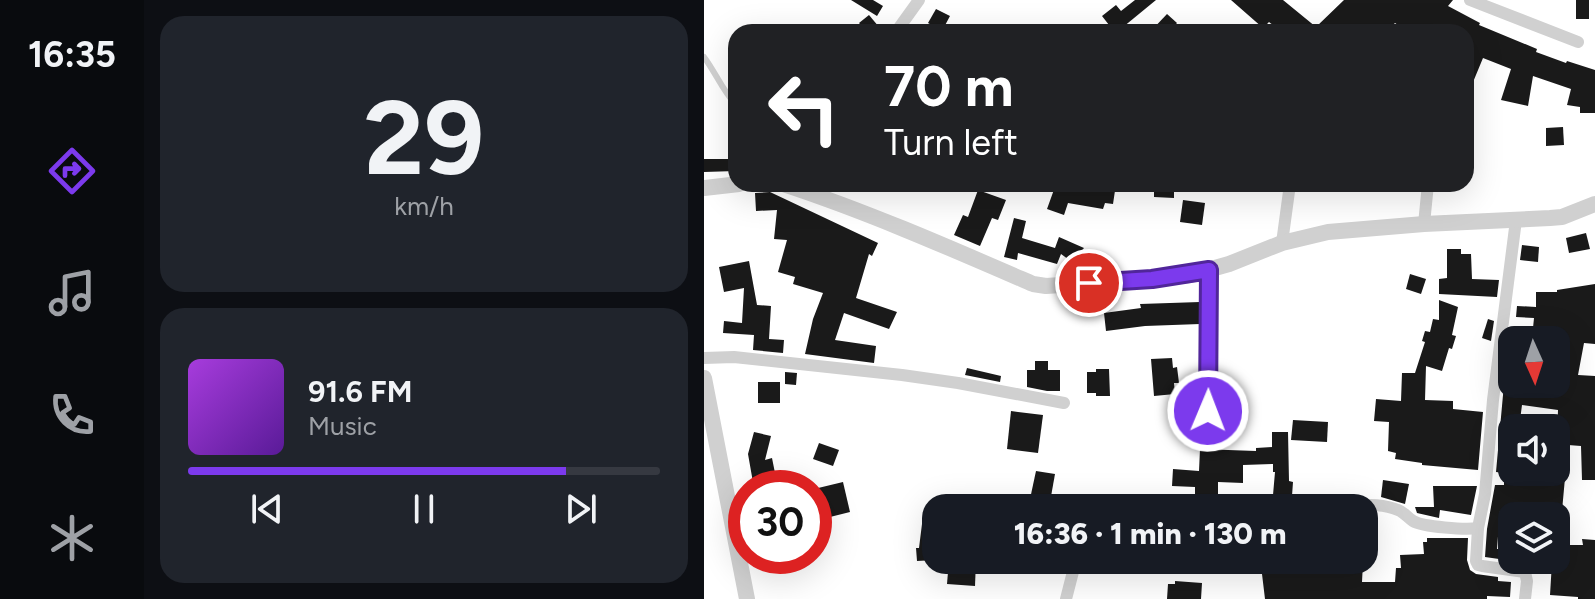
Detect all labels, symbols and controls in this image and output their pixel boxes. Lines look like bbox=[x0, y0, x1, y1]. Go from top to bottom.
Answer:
text: 16:35 bbox=[28, 33, 116, 76]
text: 70 m bbox=[884, 53, 1014, 120]
icon: left bbox=[752, 56, 856, 160]
text: 29 bbox=[364, 75, 484, 200]
text: Turn left bbox=[884, 121, 1018, 164]
icon: directions bbox=[44, 143, 100, 199]
text: km/h bbox=[394, 190, 454, 222]
pin bbox=[1055, 249, 1123, 317]
icon: arrive bbox=[1067, 261, 1111, 305]
icon: music bbox=[44, 265, 100, 321]
north arrow bbox=[1498, 326, 1570, 398]
map controls bbox=[1498, 326, 1570, 574]
position arrow bbox=[1166, 369, 1250, 453]
text: 91.6 FM bbox=[308, 373, 412, 410]
icon: phone bbox=[44, 387, 100, 443]
text: Music bbox=[308, 410, 377, 442]
button: sound bbox=[1498, 414, 1570, 486]
speed limit sign: 30 bbox=[728, 470, 832, 574]
icon: previous bbox=[245, 487, 289, 531]
icon: pause bbox=[402, 487, 446, 531]
icon: next bbox=[559, 487, 603, 531]
button: layers bbox=[1498, 502, 1570, 574]
icon: climate bbox=[44, 510, 100, 566]
text: 16:36 · 1 min · 130 m bbox=[1014, 515, 1286, 552]

